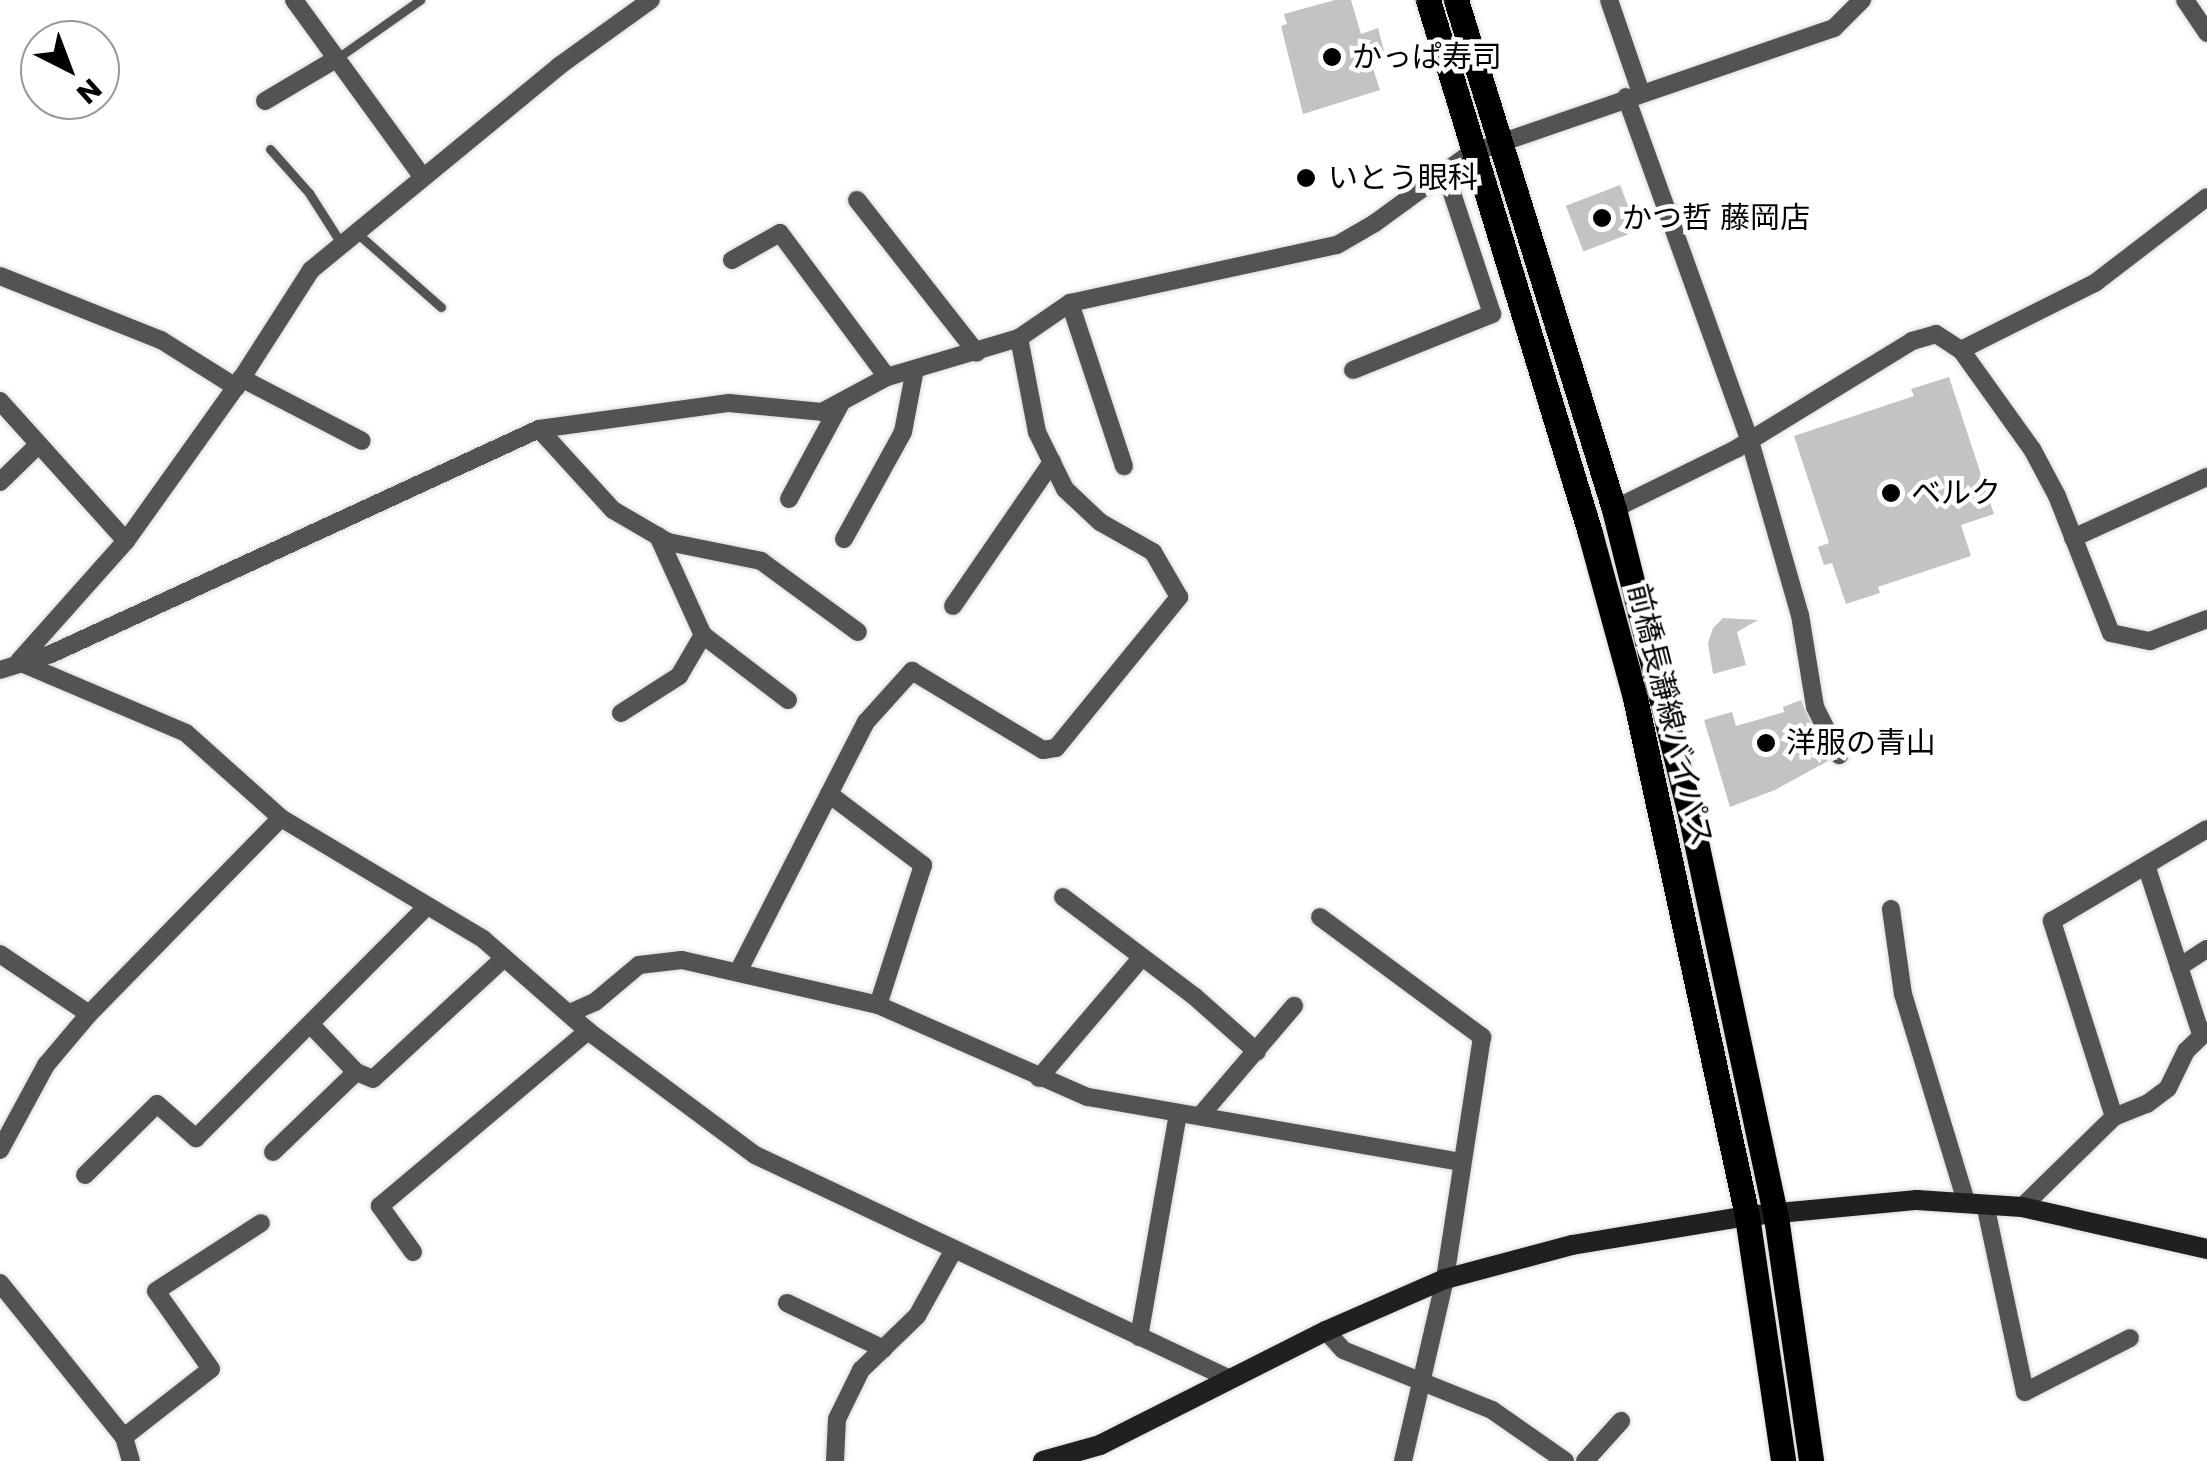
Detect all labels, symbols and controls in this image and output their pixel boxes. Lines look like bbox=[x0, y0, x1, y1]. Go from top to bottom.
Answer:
north arrow bbox=[20, 20, 120, 120]
place label: かっぱ寿司 bbox=[1352, 39, 1502, 75]
marker: かっぱ寿司 bbox=[1321, 46, 1343, 68]
text: N bbox=[68, 70, 110, 113]
place label: いとう眼科 bbox=[1328, 160, 1478, 196]
marker: いとう眼科 bbox=[1293, 165, 1319, 191]
place label: かつ哲 藤岡店 bbox=[1622, 200, 1810, 236]
marker: かつ哲 藤岡店 bbox=[1591, 207, 1613, 229]
place label: ベルク bbox=[1911, 475, 2001, 511]
marker: ベルク bbox=[1880, 482, 1902, 504]
street label: 前橋長瀞線バイパス bbox=[1620, 580, 1720, 850]
place label: 洋服の青山 bbox=[1786, 725, 1936, 761]
marker: 洋服の青山 bbox=[1755, 732, 1777, 754]

